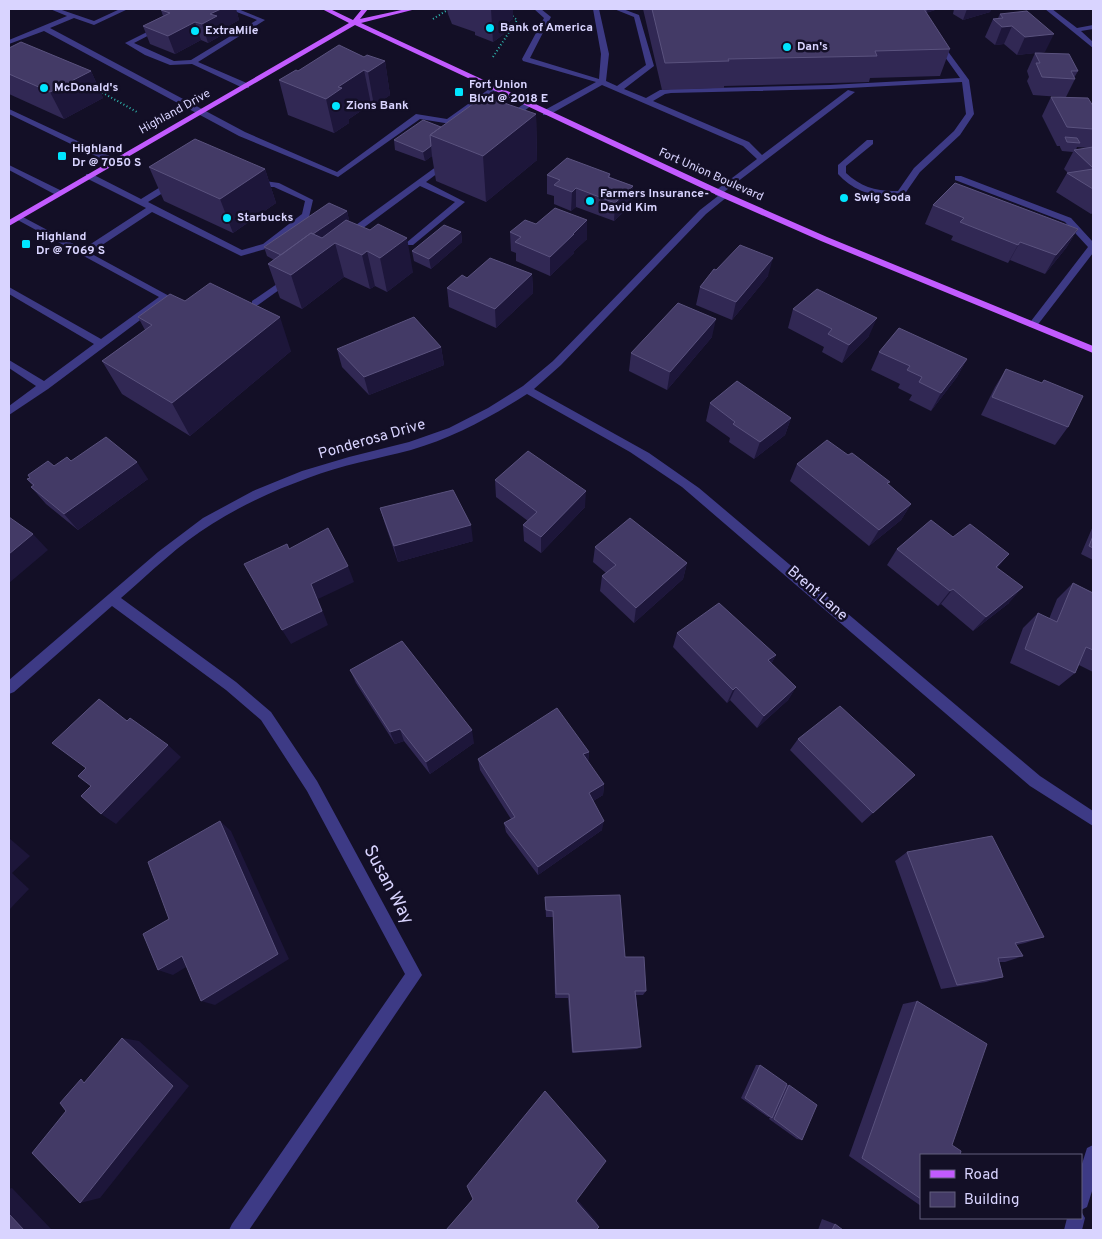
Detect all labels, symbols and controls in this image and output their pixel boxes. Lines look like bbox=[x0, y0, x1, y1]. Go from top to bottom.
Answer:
place label: Bank of America bbox=[500, 20, 593, 36]
marker: Bank of America bbox=[484, 22, 496, 34]
place label: ExtraMile bbox=[205, 23, 259, 39]
marker: ExtraMile bbox=[189, 25, 201, 37]
place label: Dan's bbox=[797, 39, 828, 55]
marker: Dan's bbox=[781, 41, 793, 53]
place label: Fort Union Blvd @ 2018 E bbox=[469, 77, 548, 107]
place label: McDonald's bbox=[54, 80, 118, 96]
marker: McDonald's bbox=[38, 82, 50, 94]
street label: Highland Drive bbox=[136, 86, 214, 138]
marker: Fort Union Blvd @ 2018 E bbox=[453, 86, 465, 98]
place label: Zions Bank bbox=[346, 98, 409, 114]
marker: Zions Bank bbox=[330, 100, 342, 112]
place label: Highland Dr @ 7050 S bbox=[72, 141, 141, 171]
street label: Fort Union Boulevard bbox=[656, 145, 766, 205]
marker: Highland Dr @ 7050 S bbox=[56, 150, 68, 162]
place label: Farmers Insurance- David Kim bbox=[600, 186, 709, 216]
place label: Swig Soda bbox=[854, 190, 911, 206]
marker: Swig Soda bbox=[838, 192, 850, 204]
marker: Farmers Insurance- David Kim bbox=[584, 195, 596, 207]
place label: Starbucks bbox=[237, 210, 293, 226]
marker: Starbucks bbox=[221, 212, 233, 224]
place label: Highland Dr @ 7069 S bbox=[36, 229, 105, 259]
marker: Highland Dr @ 7069 S bbox=[20, 238, 32, 250]
street label: Ponderosa Drive bbox=[316, 416, 428, 464]
street label: Brent Lane bbox=[783, 562, 851, 626]
street label: Susan Way bbox=[358, 841, 418, 929]
legend bbox=[920, 1154, 1082, 1219]
text: Road bbox=[964, 1166, 999, 1185]
text: Building bbox=[964, 1191, 1019, 1210]

